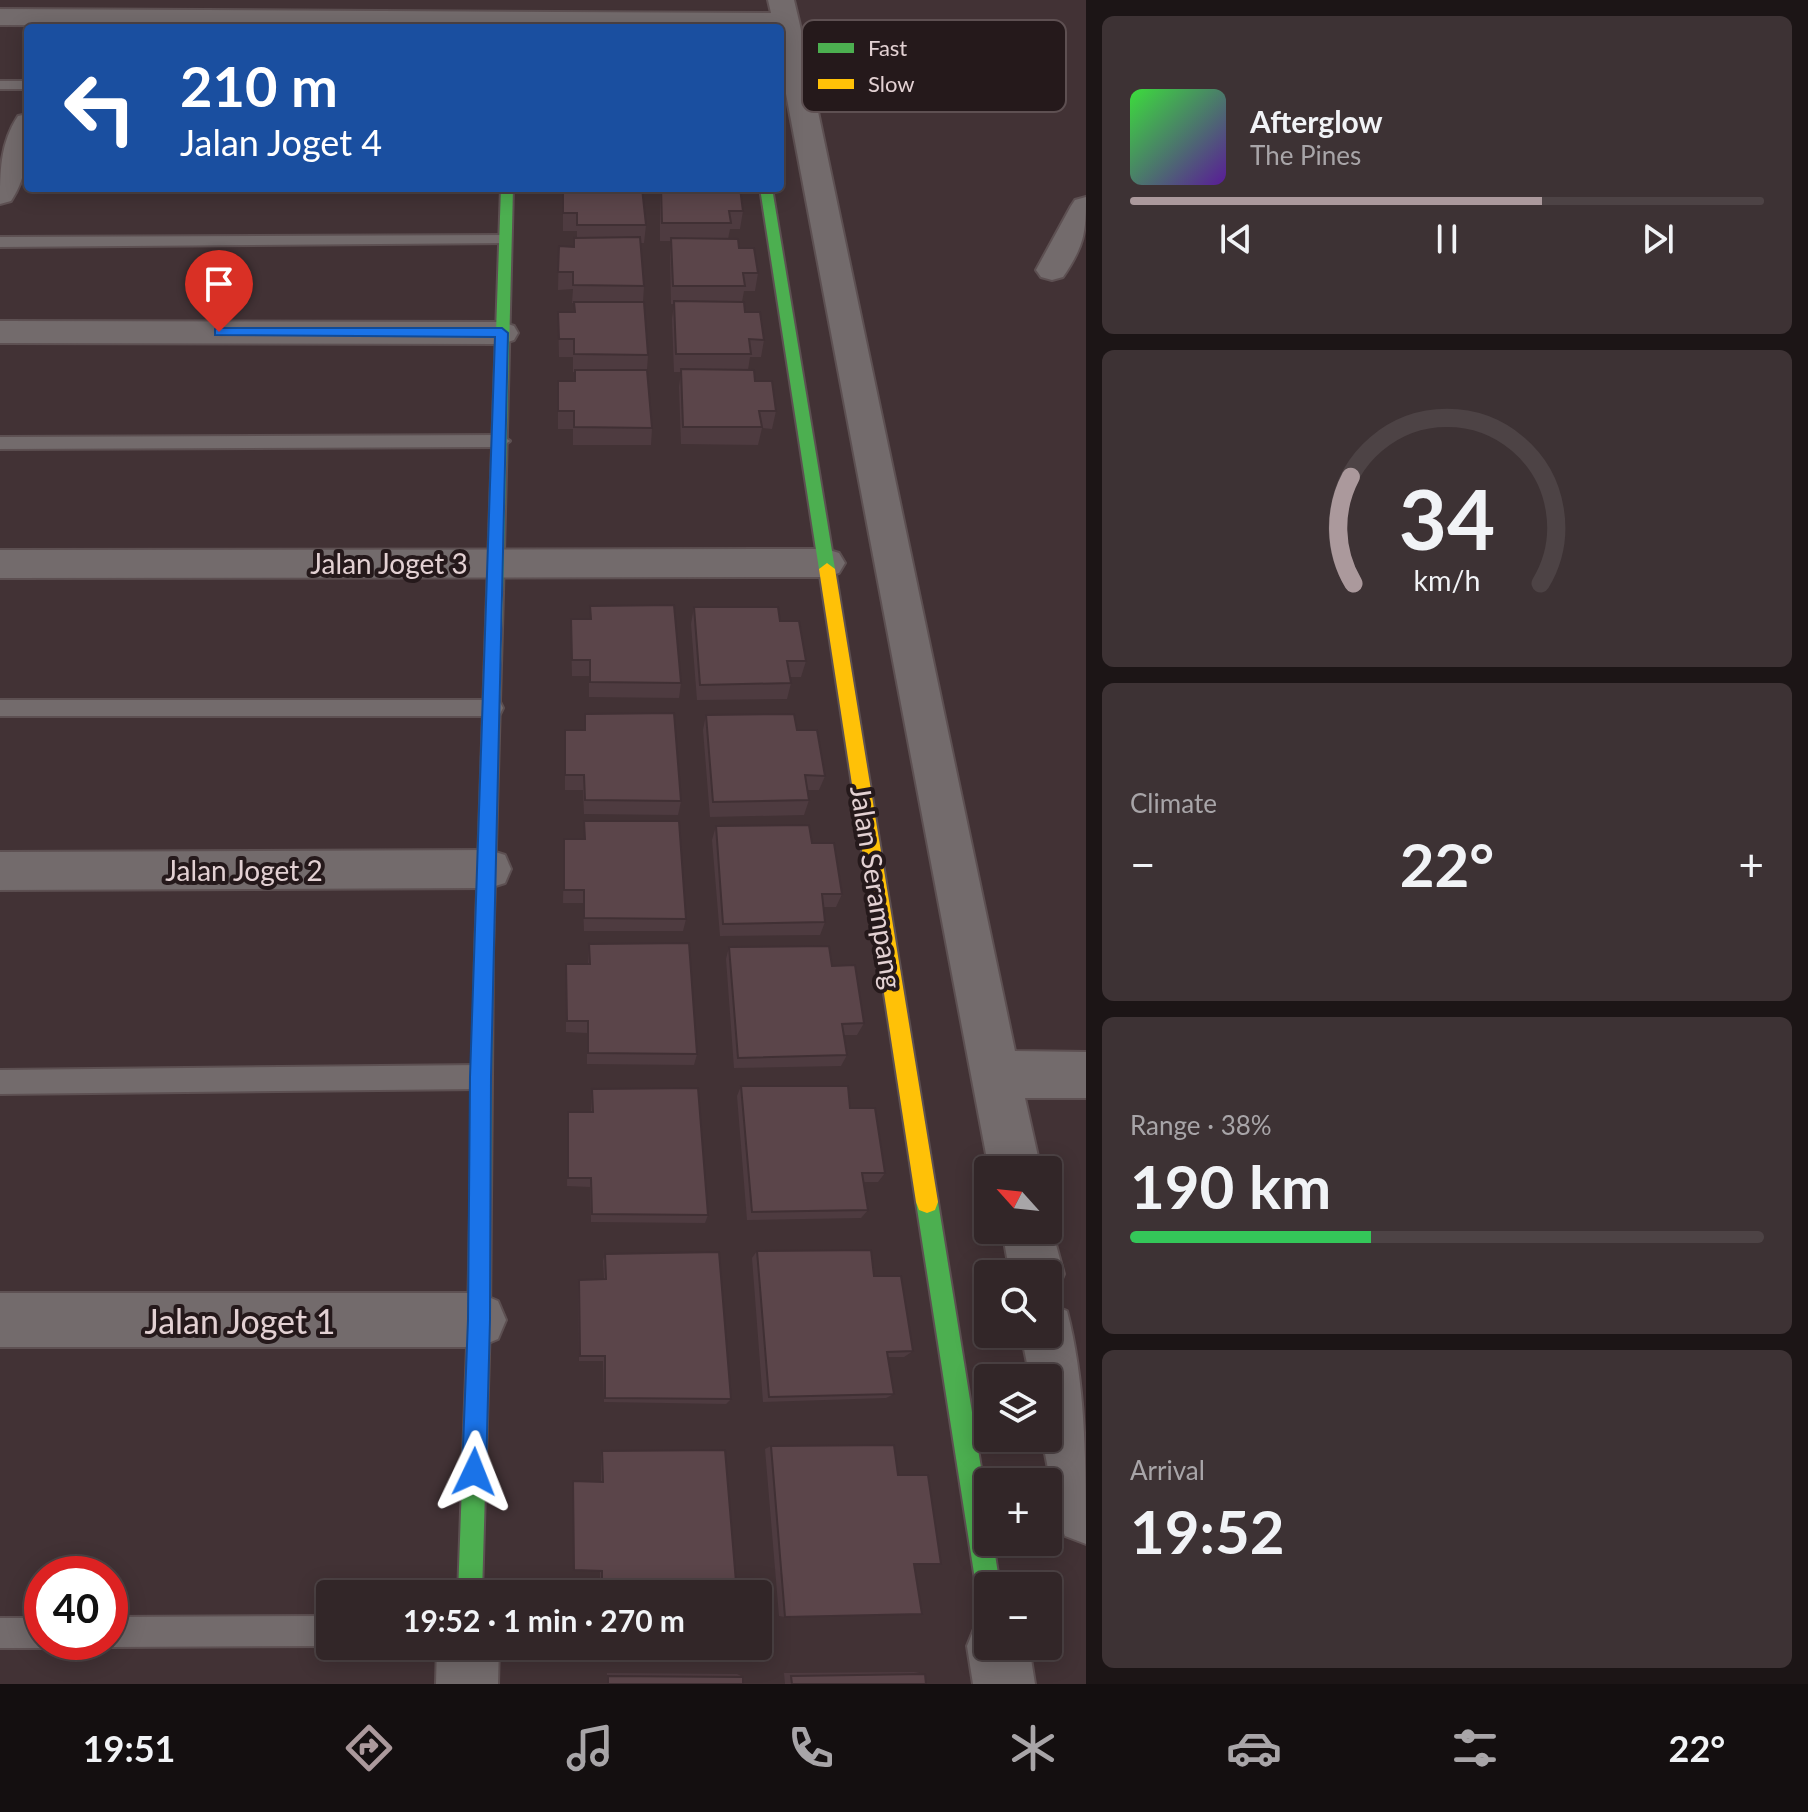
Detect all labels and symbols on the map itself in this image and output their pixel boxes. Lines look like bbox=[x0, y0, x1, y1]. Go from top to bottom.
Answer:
legend bbox=[802, 20, 1066, 112]
text: Fast bbox=[868, 34, 907, 61]
text: Slow bbox=[868, 70, 915, 97]
pin bbox=[185, 250, 253, 332]
street label: Jalan Joget 3 bbox=[310, 546, 468, 580]
street label: Jalan Serampang bbox=[844, 783, 910, 991]
street label: Jalan Joget 2 bbox=[165, 853, 323, 887]
north arrow bbox=[974, 1156, 1062, 1244]
street label: Jalan Joget 1 bbox=[145, 1300, 336, 1341]
position arrow bbox=[432, 1430, 516, 1514]
speed limit sign: 40 bbox=[24, 1556, 128, 1660]

